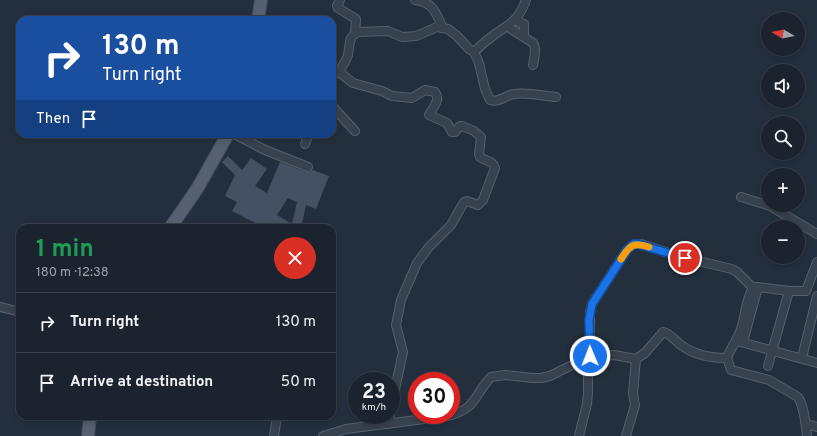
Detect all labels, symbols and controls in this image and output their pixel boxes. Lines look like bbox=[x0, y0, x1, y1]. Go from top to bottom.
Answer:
north arrow bbox=[761, 12, 805, 56]
map controls bbox=[761, 12, 805, 264]
text: 130 m bbox=[102, 29, 180, 65]
icon: right bbox=[36, 32, 88, 84]
text: Turn right bbox=[102, 64, 182, 87]
button: sound bbox=[761, 64, 805, 108]
icon: arrive bbox=[78, 108, 100, 130]
text: Then bbox=[36, 110, 70, 129]
button: search bbox=[761, 116, 805, 160]
button: + bbox=[761, 168, 805, 212]
button: − bbox=[761, 220, 805, 264]
text: 1 min bbox=[36, 235, 94, 265]
button: close bbox=[274, 237, 316, 279]
pin bbox=[668, 241, 702, 275]
icon: arrive bbox=[674, 247, 696, 269]
text: 180 m · 12:38 bbox=[36, 265, 109, 281]
icon: right bbox=[36, 312, 58, 334]
text: Turn right bbox=[70, 313, 139, 332]
text: 130 m bbox=[276, 313, 316, 332]
position arrow bbox=[569, 335, 611, 377]
icon: arrive bbox=[36, 372, 58, 394]
speed limit sign: 30 bbox=[408, 372, 460, 424]
text: Arrive at destination bbox=[70, 373, 213, 392]
text: 50 m bbox=[281, 373, 316, 392]
text: 23 bbox=[362, 380, 386, 406]
text: km/h bbox=[362, 401, 386, 414]

